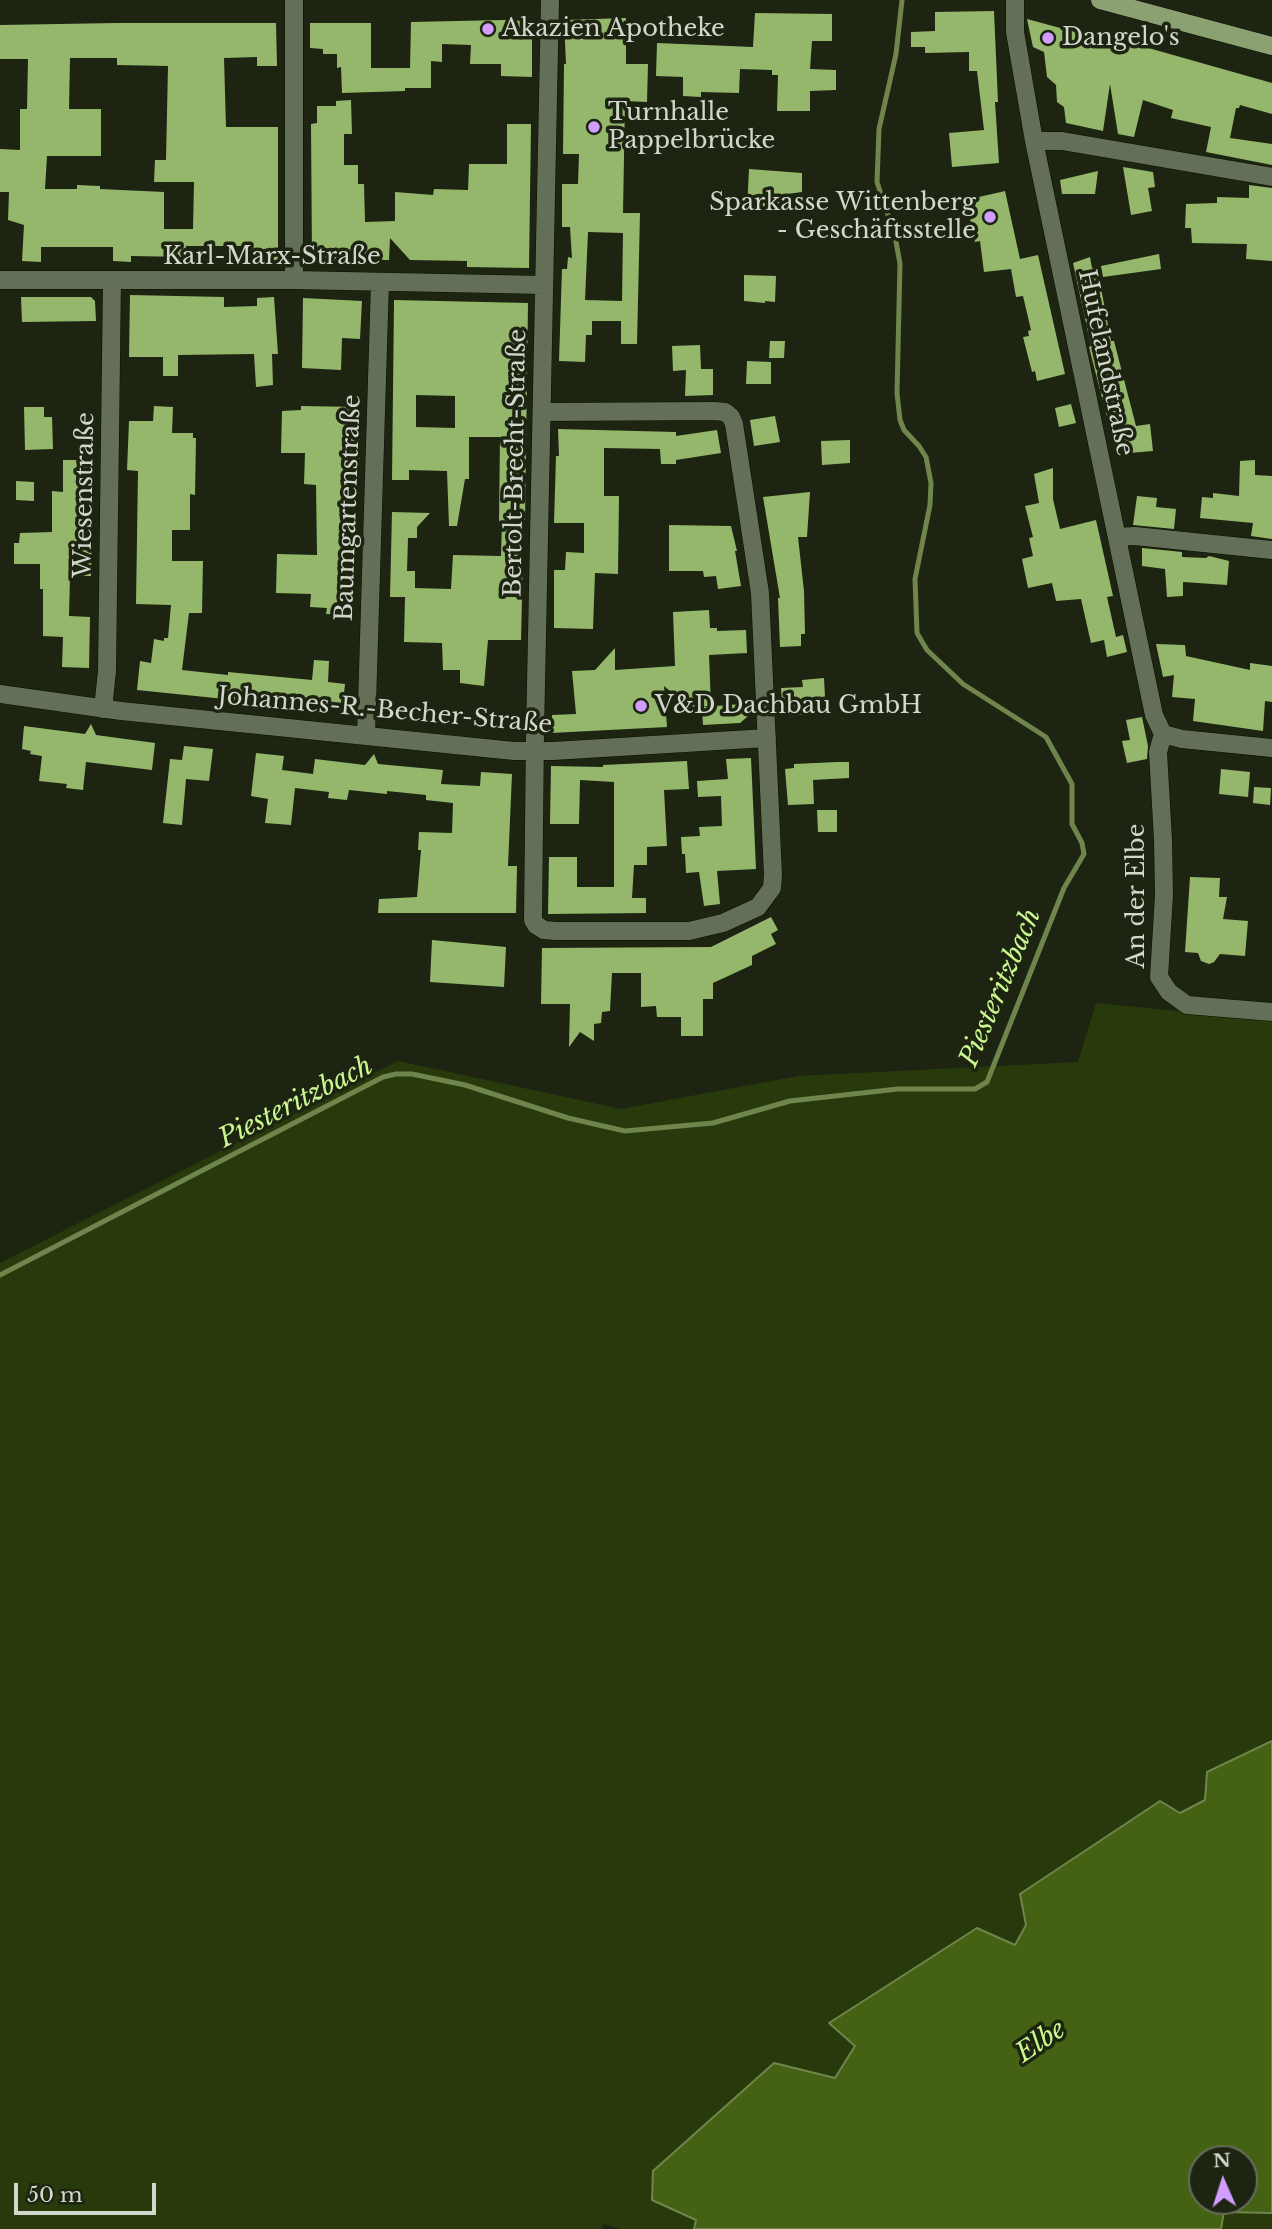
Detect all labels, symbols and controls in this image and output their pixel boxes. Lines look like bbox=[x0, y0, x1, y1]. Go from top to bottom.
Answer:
place label: Akazien Apotheke bbox=[502, 15, 725, 43]
marker: Akazien Apotheke bbox=[480, 21, 496, 37]
place label: Dangelo's bbox=[1062, 24, 1180, 52]
marker: Dangelo's bbox=[1040, 30, 1056, 46]
place label: Turnhalle Pappelbrücke bbox=[608, 99, 775, 155]
marker: Turnhalle Pappelbrücke bbox=[586, 119, 602, 135]
place label: Sparkasse Wittenberg - Geschäftsstelle bbox=[709, 189, 976, 245]
marker: Sparkasse Wittenberg - Geschäftsstelle bbox=[982, 209, 998, 225]
street label: Karl-Marx-Straße bbox=[163, 243, 381, 271]
street label: Hufelandstraße bbox=[1071, 267, 1139, 459]
street label: Bertolt-Brecht-Straße bbox=[499, 329, 533, 597]
street label: Baumgartenstraße bbox=[331, 394, 367, 622]
street label: Wiesenstraße bbox=[69, 412, 101, 578]
street label: Johannes-R.-Becher-Straße bbox=[217, 682, 553, 740]
place label: V&D Dachbau GmbH bbox=[655, 692, 922, 720]
marker: V&D Dachbau GmbH bbox=[633, 698, 649, 714]
street label: An der Elbe bbox=[1123, 824, 1151, 968]
water label: Piesteritzbach bbox=[954, 904, 1048, 1072]
water label: Piesteritzbach bbox=[214, 1051, 378, 1155]
water label: Elbe bbox=[1010, 2014, 1072, 2070]
north arrow bbox=[1188, 2145, 1258, 2215]
text: N bbox=[1212, 2149, 1232, 2172]
scale bar bbox=[18, 2170, 159, 2214]
text: 50 m bbox=[27, 2182, 82, 2208]

